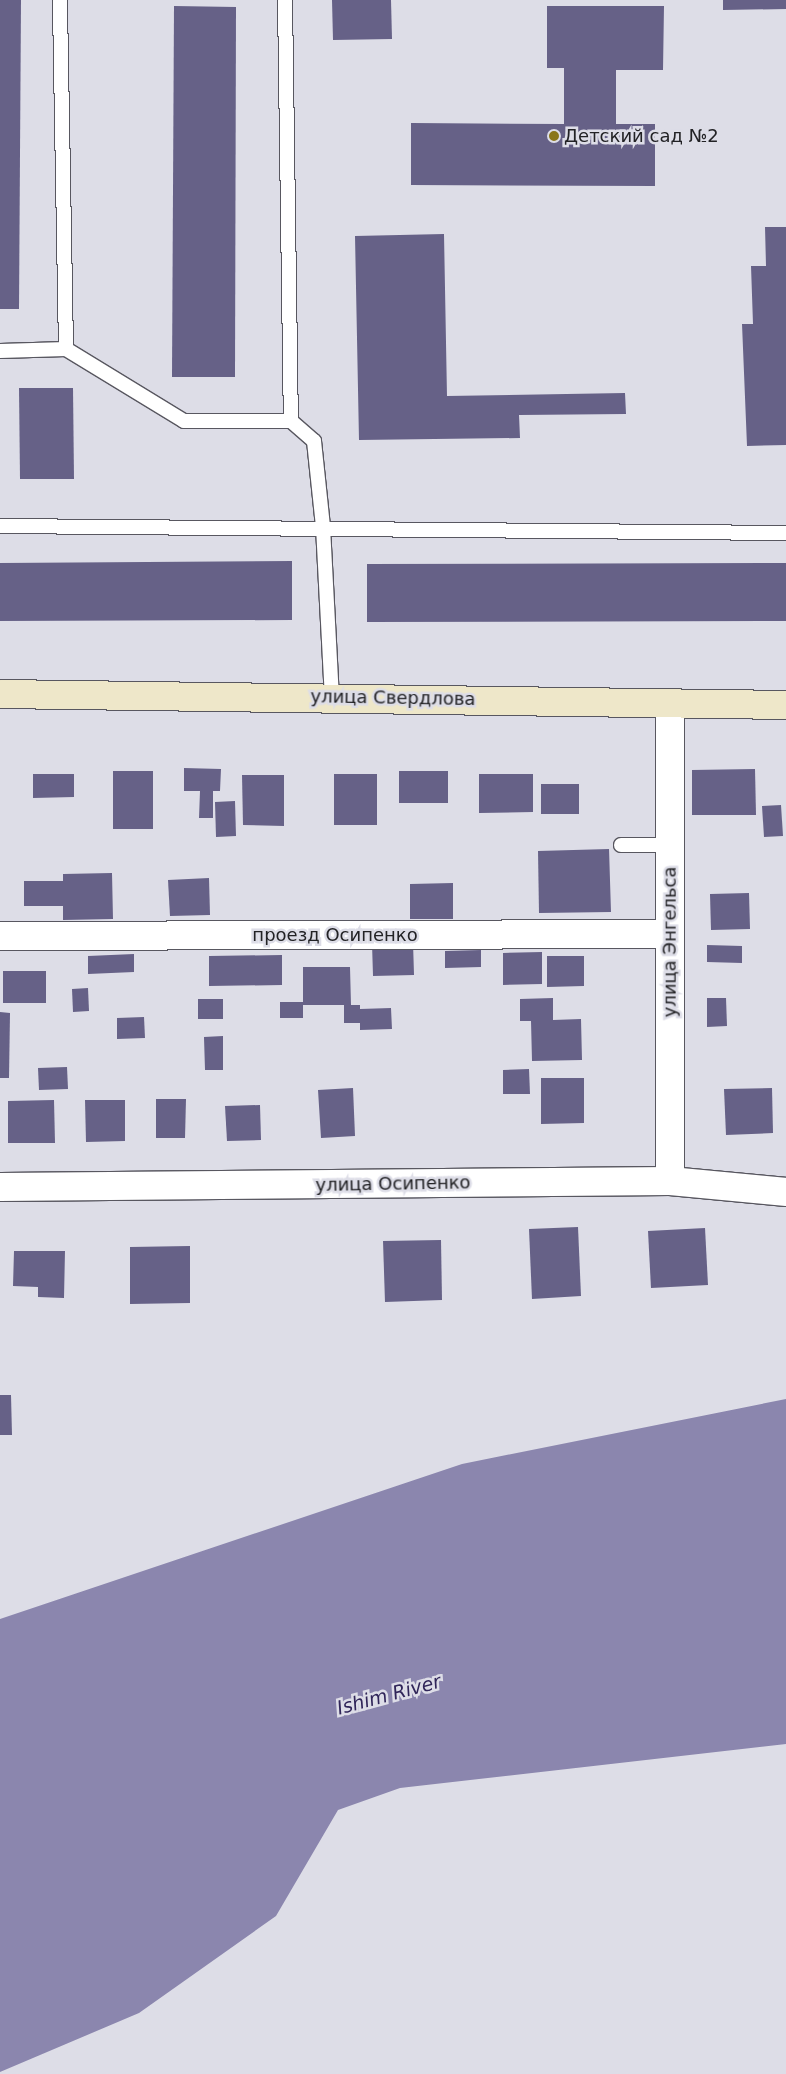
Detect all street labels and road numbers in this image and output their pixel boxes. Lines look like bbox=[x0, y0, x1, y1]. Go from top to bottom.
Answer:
street label: улица Свердлова bbox=[310, 686, 476, 710]
street label: улица Энгельса bbox=[659, 867, 681, 1017]
street label: проезд Осипенко bbox=[252, 924, 418, 946]
street label: улица Осипенко bbox=[315, 1172, 471, 1196]

